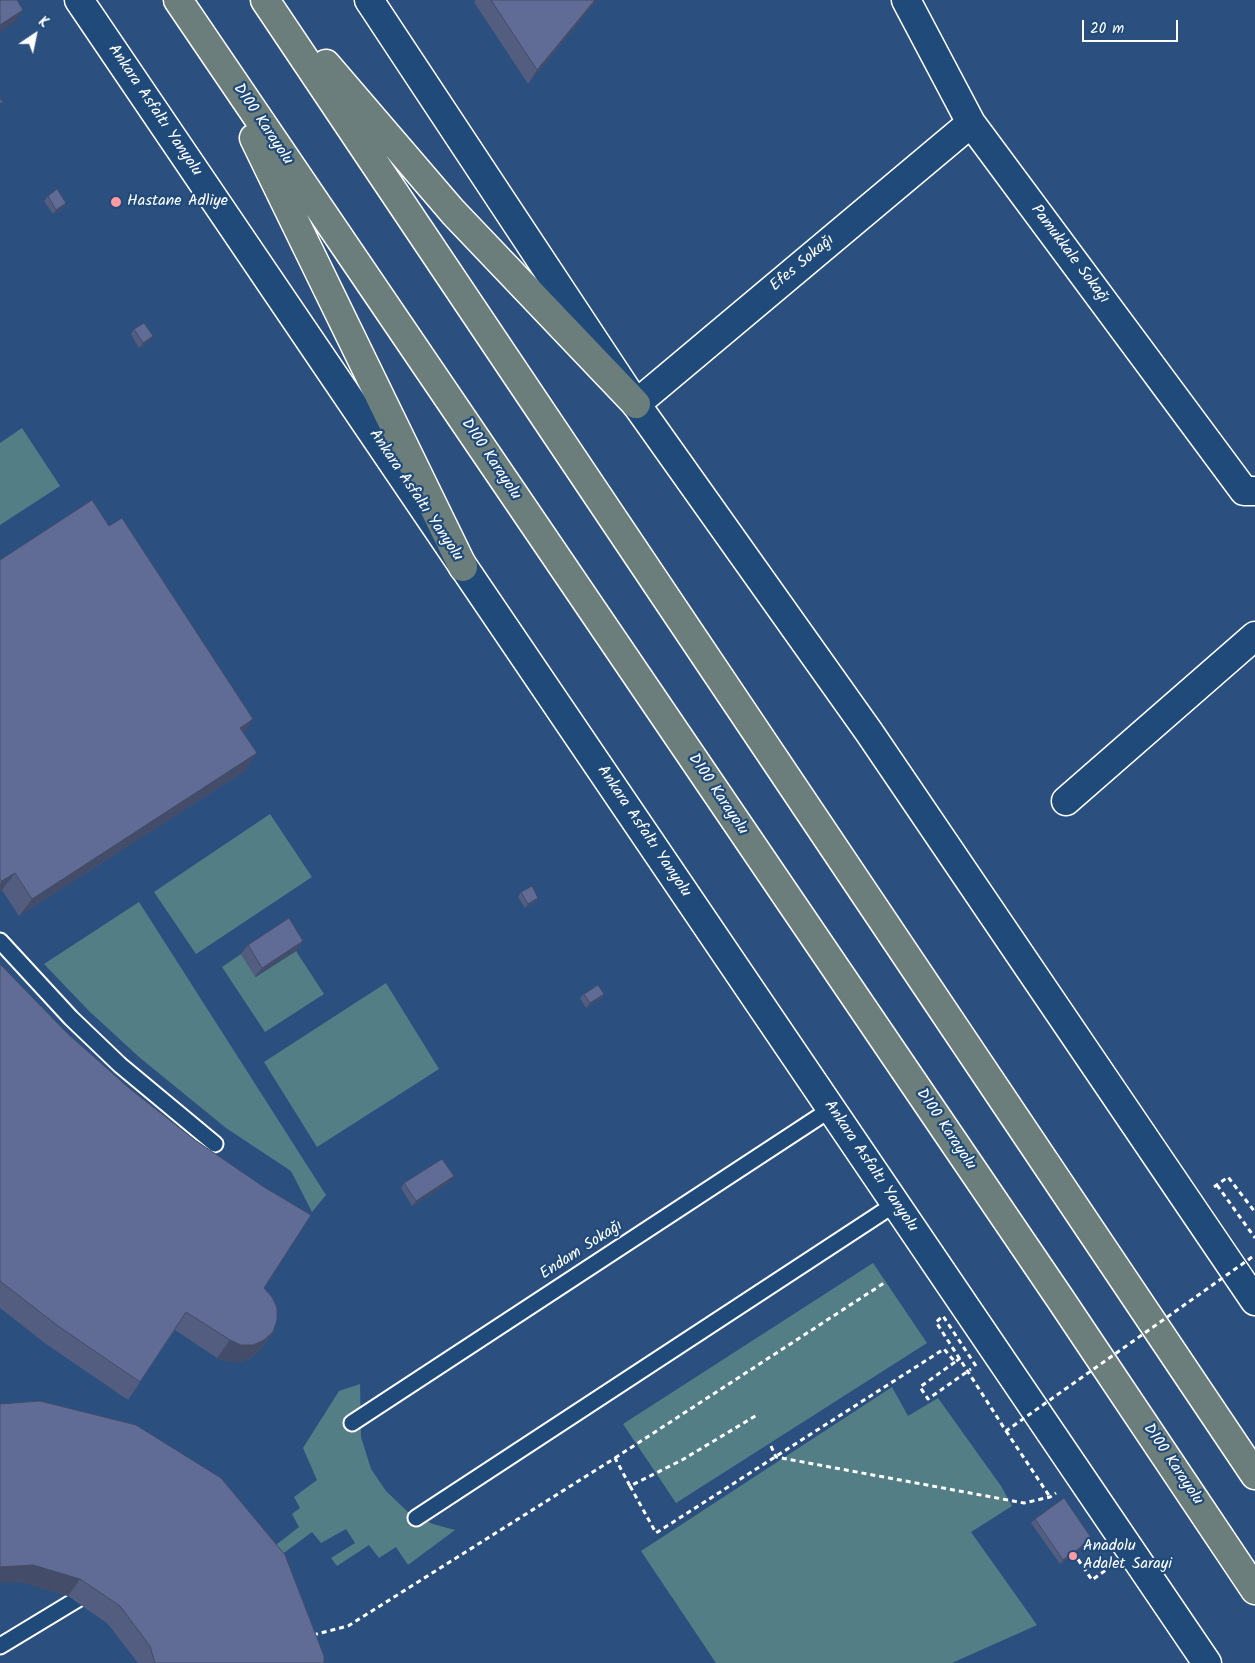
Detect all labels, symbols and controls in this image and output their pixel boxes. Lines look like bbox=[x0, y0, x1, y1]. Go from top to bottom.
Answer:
north arrow bbox=[10, 10, 60, 60]
scale bar bbox=[1085, 10, 1181, 42]
text: K bbox=[34, 11, 53, 34]
text: 20 m bbox=[1090, 17, 1124, 41]
street label: Ankara Asfaltı Yanyolu bbox=[103, 41, 205, 181]
street label: D100 Karayolu bbox=[228, 81, 296, 169]
place label: Hastane Adliye bbox=[127, 192, 228, 212]
marker: Hastane Adliye bbox=[109, 195, 123, 209]
street label: Pamukkale Sokağı bbox=[1025, 202, 1113, 308]
street label: Efes Sokağı bbox=[767, 231, 839, 297]
street label: D100 Karayolu bbox=[456, 416, 524, 504]
street label: Ankara Asfaltı Yanyolu bbox=[364, 426, 466, 566]
street label: D100 Karayolu bbox=[683, 751, 751, 839]
street label: Ankara Asfaltı Yanyolu bbox=[592, 762, 694, 902]
street label: D100 Karayolu bbox=[911, 1086, 979, 1174]
street label: Ankara Asfaltı Yanyolu bbox=[819, 1097, 921, 1237]
street label: Endam Sokağı bbox=[537, 1217, 627, 1285]
street label: D100 Karayolu bbox=[1138, 1421, 1206, 1509]
place label: Anadolu Adalet Sarayi bbox=[1083, 1537, 1172, 1575]
marker: Anadolu Adalet Sarayi bbox=[1067, 1550, 1079, 1562]

